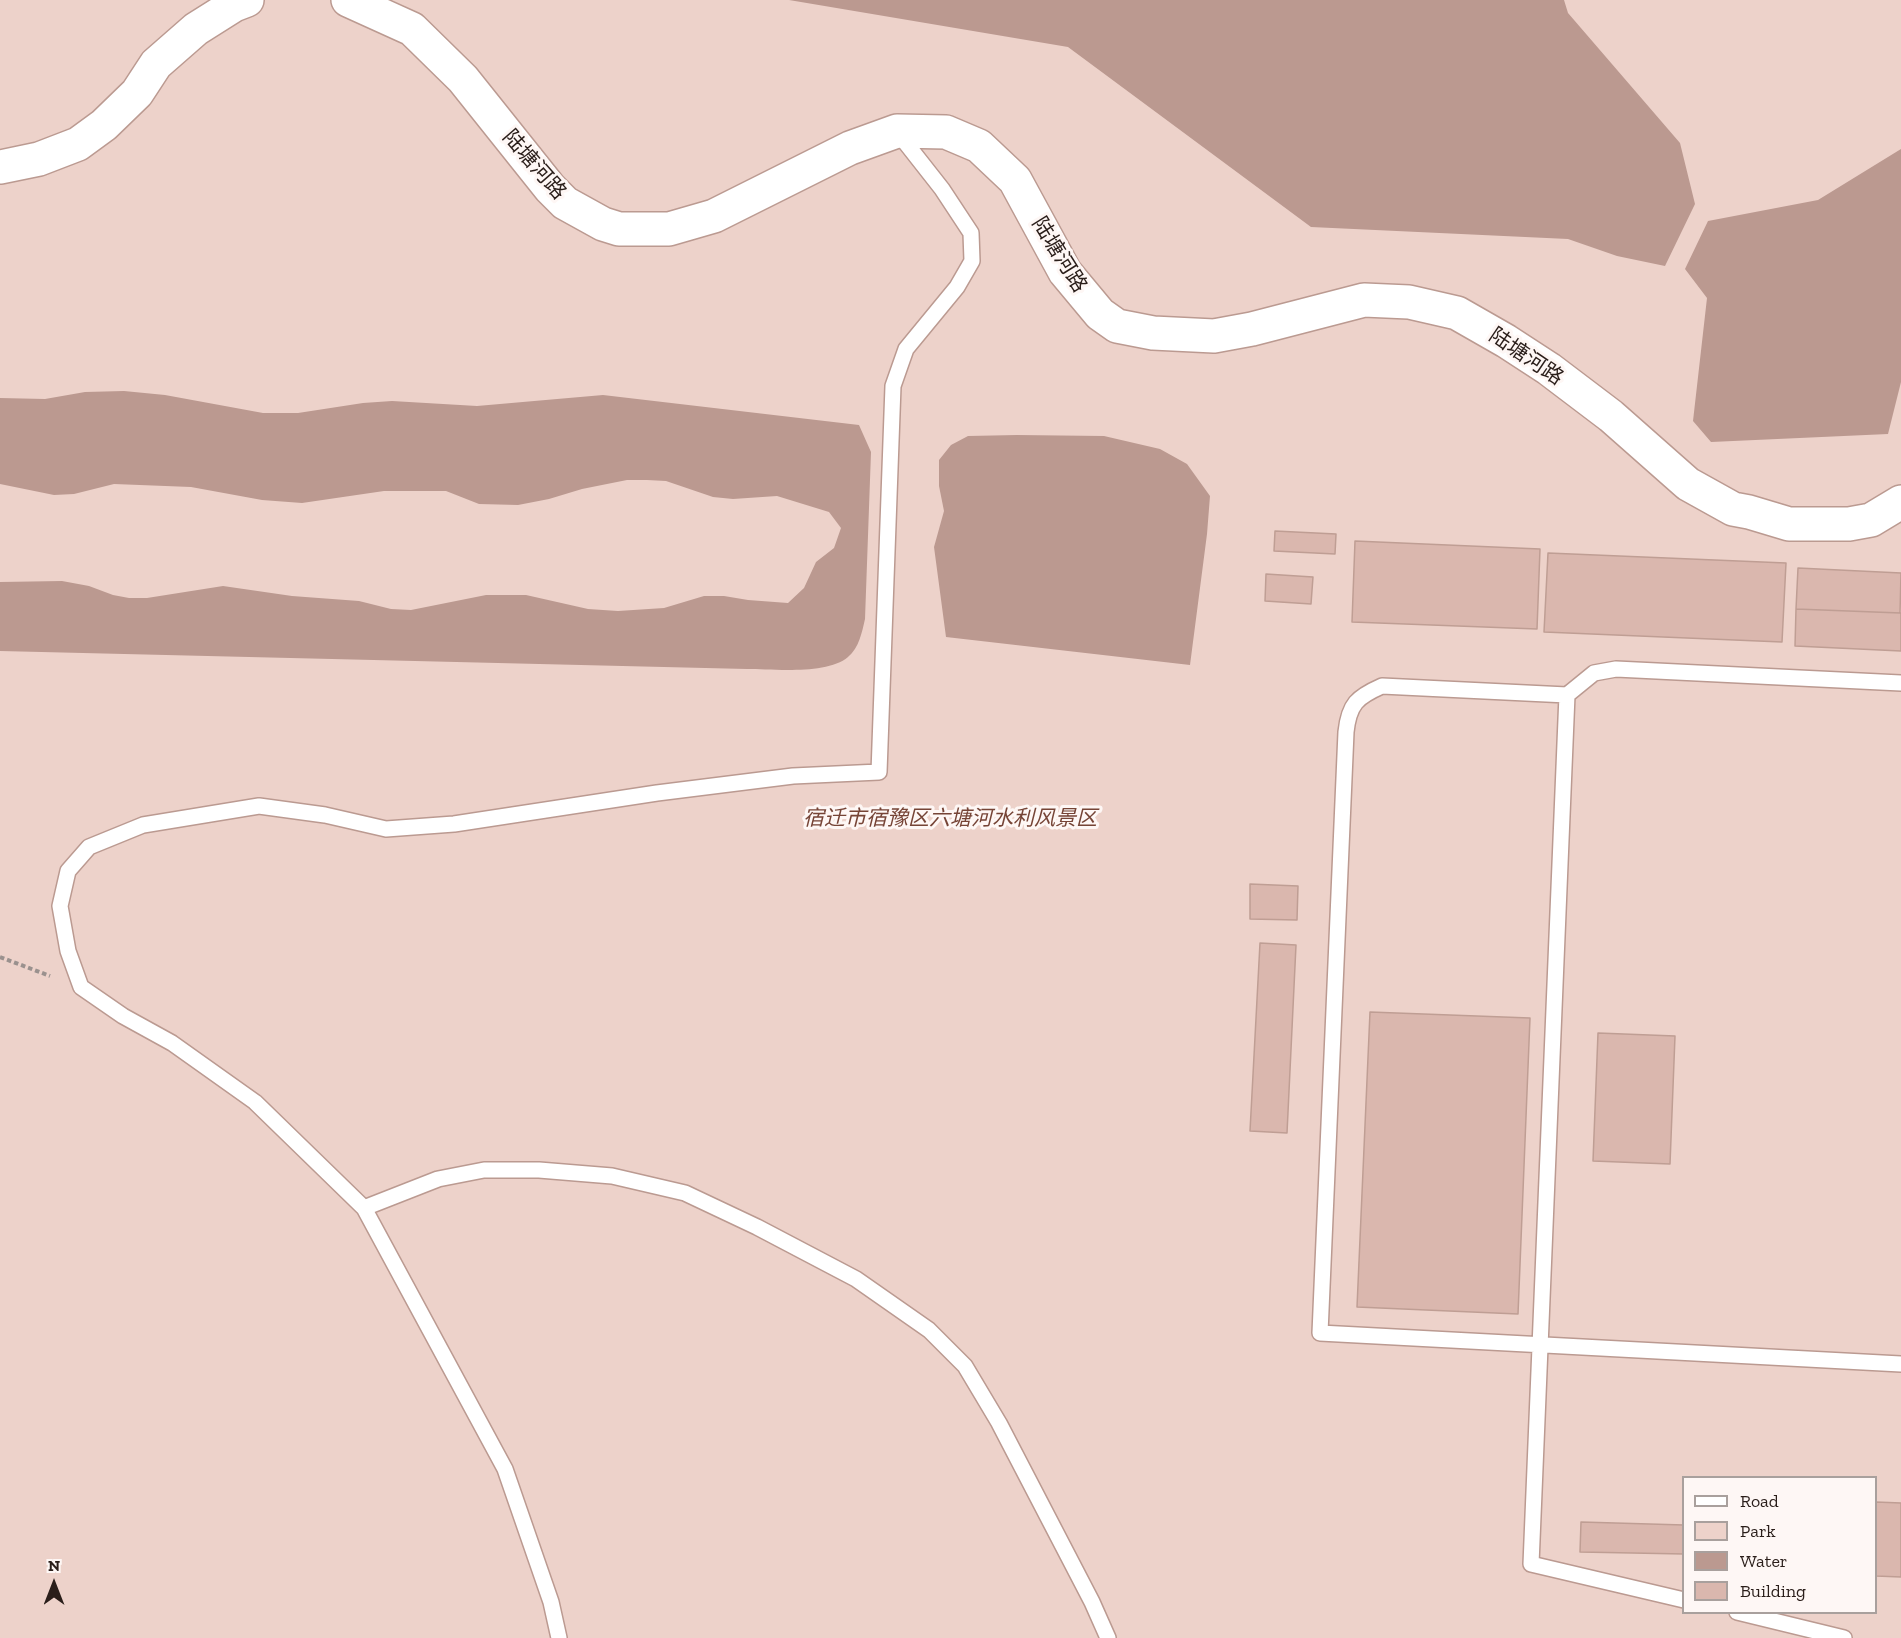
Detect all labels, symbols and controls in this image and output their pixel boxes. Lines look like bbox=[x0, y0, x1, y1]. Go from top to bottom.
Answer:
street label: 陆塘河路 bbox=[497, 125, 571, 205]
street label: 陆塘河路 bbox=[1026, 213, 1092, 297]
street label: 陆塘河路 bbox=[1484, 323, 1568, 391]
park label: 宿迁市宿豫区六塘河水利风景区 bbox=[803, 806, 1097, 832]
legend bbox=[1682, 1476, 1877, 1614]
text: Road bbox=[1740, 1490, 1779, 1512]
text: Park bbox=[1740, 1520, 1776, 1542]
text: Water bbox=[1740, 1550, 1787, 1572]
north arrow bbox=[24, 1554, 84, 1614]
text: N bbox=[48, 1556, 60, 1575]
text: Building bbox=[1740, 1580, 1806, 1602]

